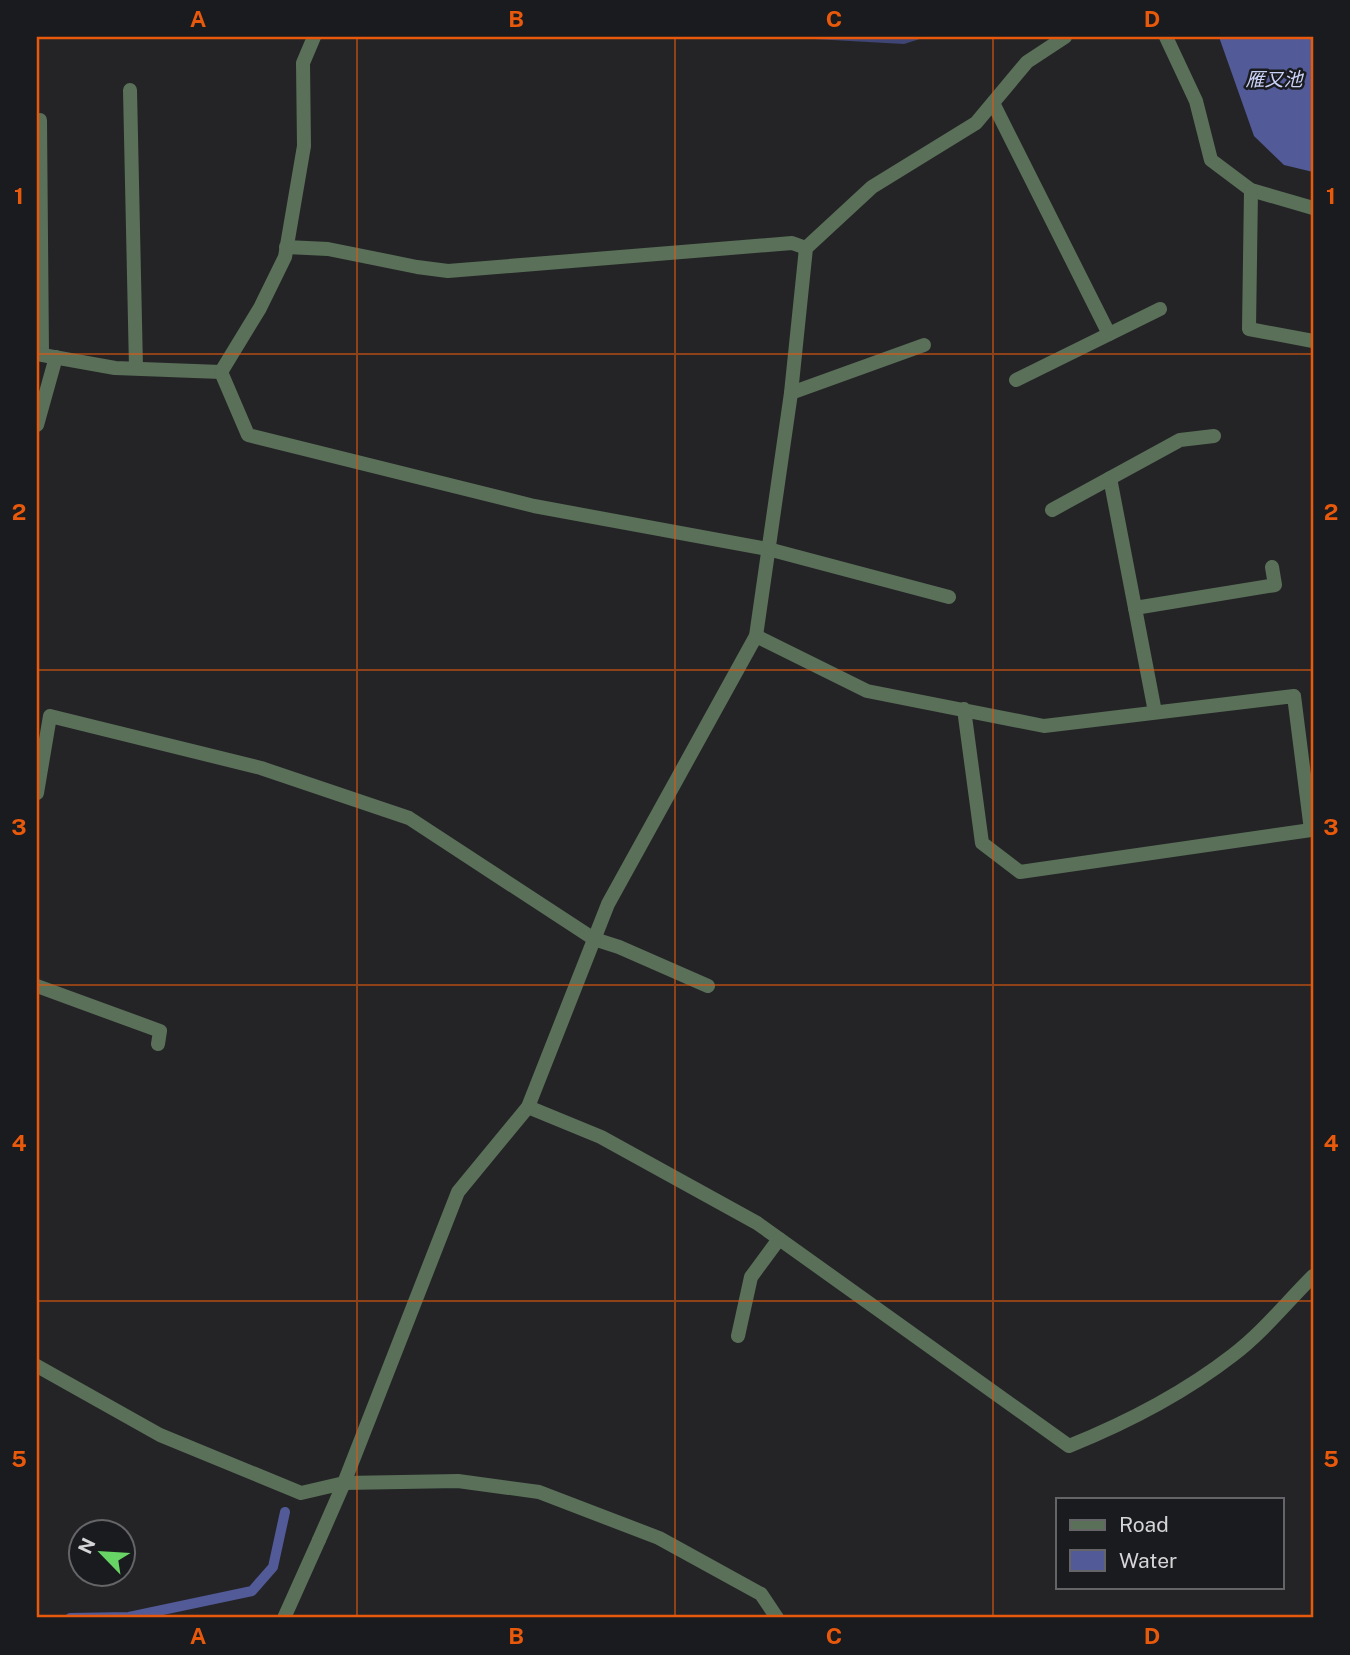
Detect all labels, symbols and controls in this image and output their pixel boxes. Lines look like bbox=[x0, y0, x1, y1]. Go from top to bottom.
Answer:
text: A bbox=[190, 5, 207, 32]
text: B bbox=[508, 5, 524, 32]
text: C bbox=[826, 5, 842, 32]
text: D bbox=[1144, 5, 1160, 32]
water label: 雁又池 bbox=[1245, 68, 1304, 90]
text: 1 bbox=[14, 182, 24, 209]
text: 1 bbox=[1326, 182, 1336, 209]
text: 2 bbox=[12, 498, 26, 525]
text: 2 bbox=[1324, 498, 1338, 525]
text: 3 bbox=[11, 813, 27, 840]
text: 3 bbox=[1323, 813, 1339, 840]
text: 4 bbox=[11, 1129, 27, 1156]
text: 4 bbox=[1323, 1129, 1339, 1156]
text: 5 bbox=[11, 1445, 27, 1472]
text: 5 bbox=[1323, 1445, 1339, 1472]
legend bbox=[1056, 1498, 1284, 1588]
text: Road bbox=[1119, 1512, 1169, 1537]
north arrow bbox=[66, 1518, 136, 1588]
text: N bbox=[73, 1534, 100, 1557]
text: Water bbox=[1119, 1548, 1177, 1573]
text: A bbox=[190, 1622, 207, 1649]
text: B bbox=[508, 1622, 524, 1649]
text: C bbox=[826, 1622, 842, 1649]
text: D bbox=[1144, 1622, 1160, 1649]

